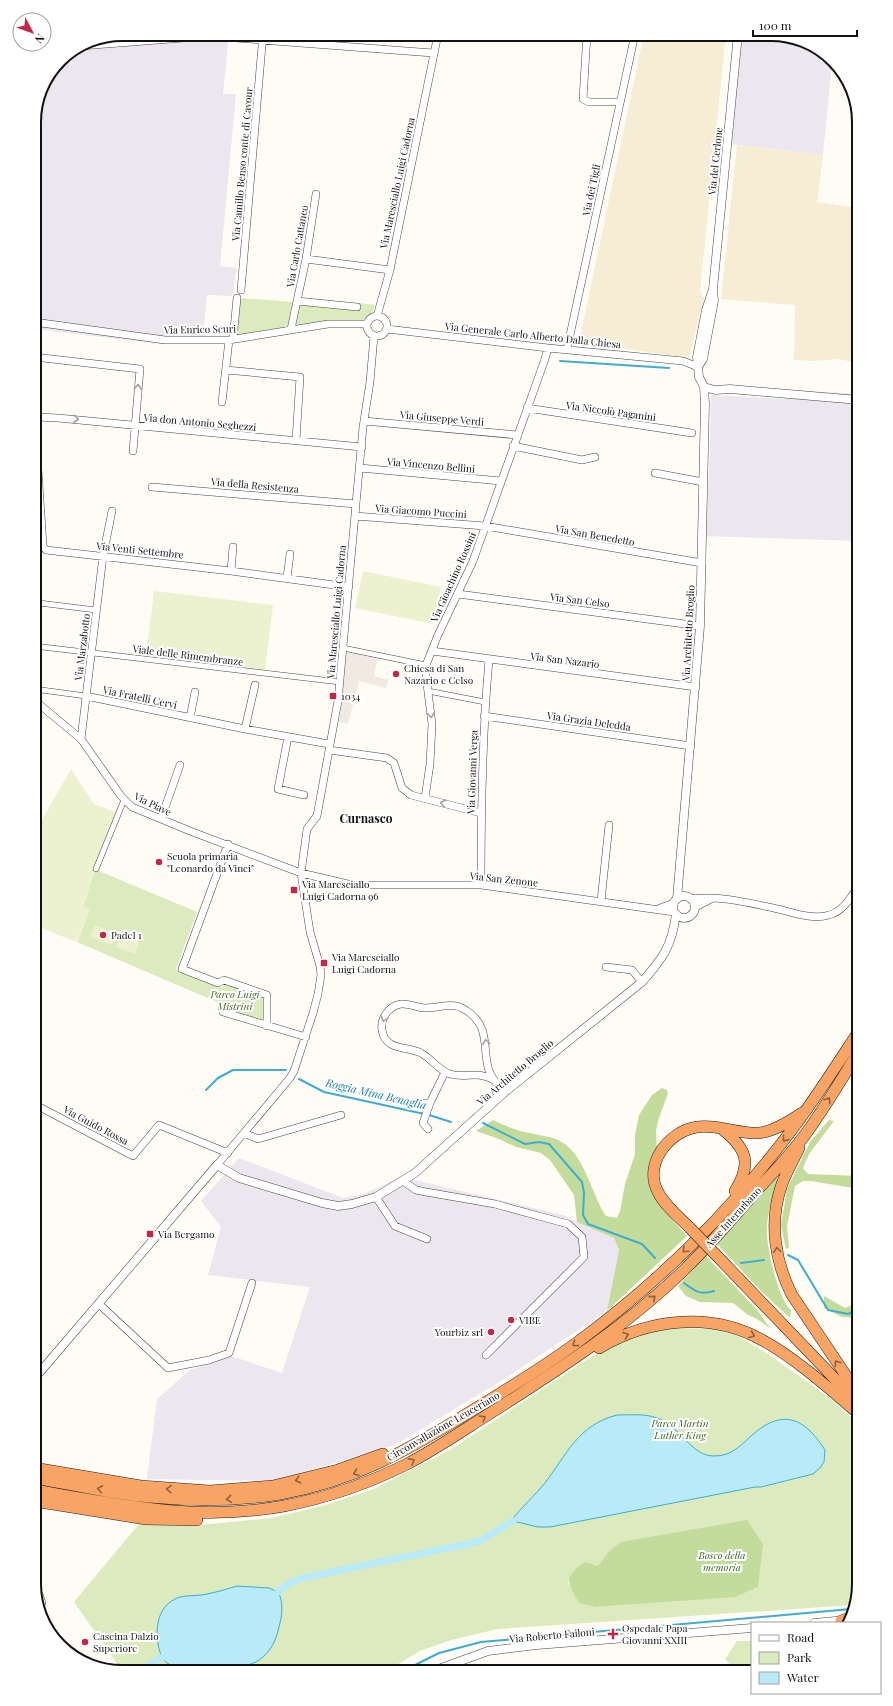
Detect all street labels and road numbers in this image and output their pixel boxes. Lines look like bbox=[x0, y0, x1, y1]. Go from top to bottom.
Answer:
street label: Via Camillo Benso conte di Cavour bbox=[228, 86, 256, 242]
street label: Via Maresciallo Luigi Cadorna bbox=[376, 116, 418, 251]
street label: Via del Cerlone bbox=[704, 126, 726, 197]
street label: Via dei Tigli bbox=[578, 163, 603, 218]
street label: Via Carlo Cattaneo bbox=[283, 203, 311, 289]
street label: Via Generale Carlo Alberto Dalla Chiesa bbox=[443, 319, 622, 351]
street label: Via Enrico Scuri bbox=[163, 321, 236, 337]
street label: Via Niccolò Paganini bbox=[564, 398, 657, 424]
street label: Via Giuseppe Verdi bbox=[398, 407, 485, 429]
street label: Via don Antonio Seghezzi bbox=[142, 410, 257, 434]
street label: Via Vincenzo Bellini bbox=[385, 454, 476, 476]
street label: Via della Resistenza bbox=[210, 474, 299, 496]
street label: Via Giacomo Puccini bbox=[374, 501, 467, 521]
street label: Via San Benedetto bbox=[553, 521, 636, 549]
street label: Via Gioachino Rossini bbox=[426, 530, 479, 625]
street label: Via Venti Settembre bbox=[95, 538, 184, 562]
street label: Via Maresciallo Luigi Cadorna bbox=[323, 545, 349, 680]
street label: Via Architetto Broglio bbox=[678, 584, 698, 682]
street label: Via San Celso bbox=[548, 589, 611, 611]
street label: Via Marzabotto bbox=[71, 612, 93, 682]
street label: Viale delle Rimembranze bbox=[131, 641, 244, 669]
street label: Via San Nazario bbox=[529, 649, 601, 671]
street label: Via Fratelli Cervi bbox=[101, 682, 178, 712]
street label: Via Grazia Deledda bbox=[545, 708, 632, 734]
street label: Via Giovanni Verga bbox=[464, 730, 480, 815]
street label: Via Piave bbox=[131, 789, 174, 819]
street label: Via San Zenone bbox=[468, 868, 539, 890]
street label: Via Architetto Broglio bbox=[473, 1035, 557, 1109]
street label: Via Guido Rossa bbox=[60, 1102, 131, 1148]
street label: Asse Interurbano bbox=[701, 1183, 764, 1251]
street label: Circonvallazione Leuceriano bbox=[384, 1388, 502, 1464]
street label: Via Roberto Failoni bbox=[508, 1624, 595, 1646]

